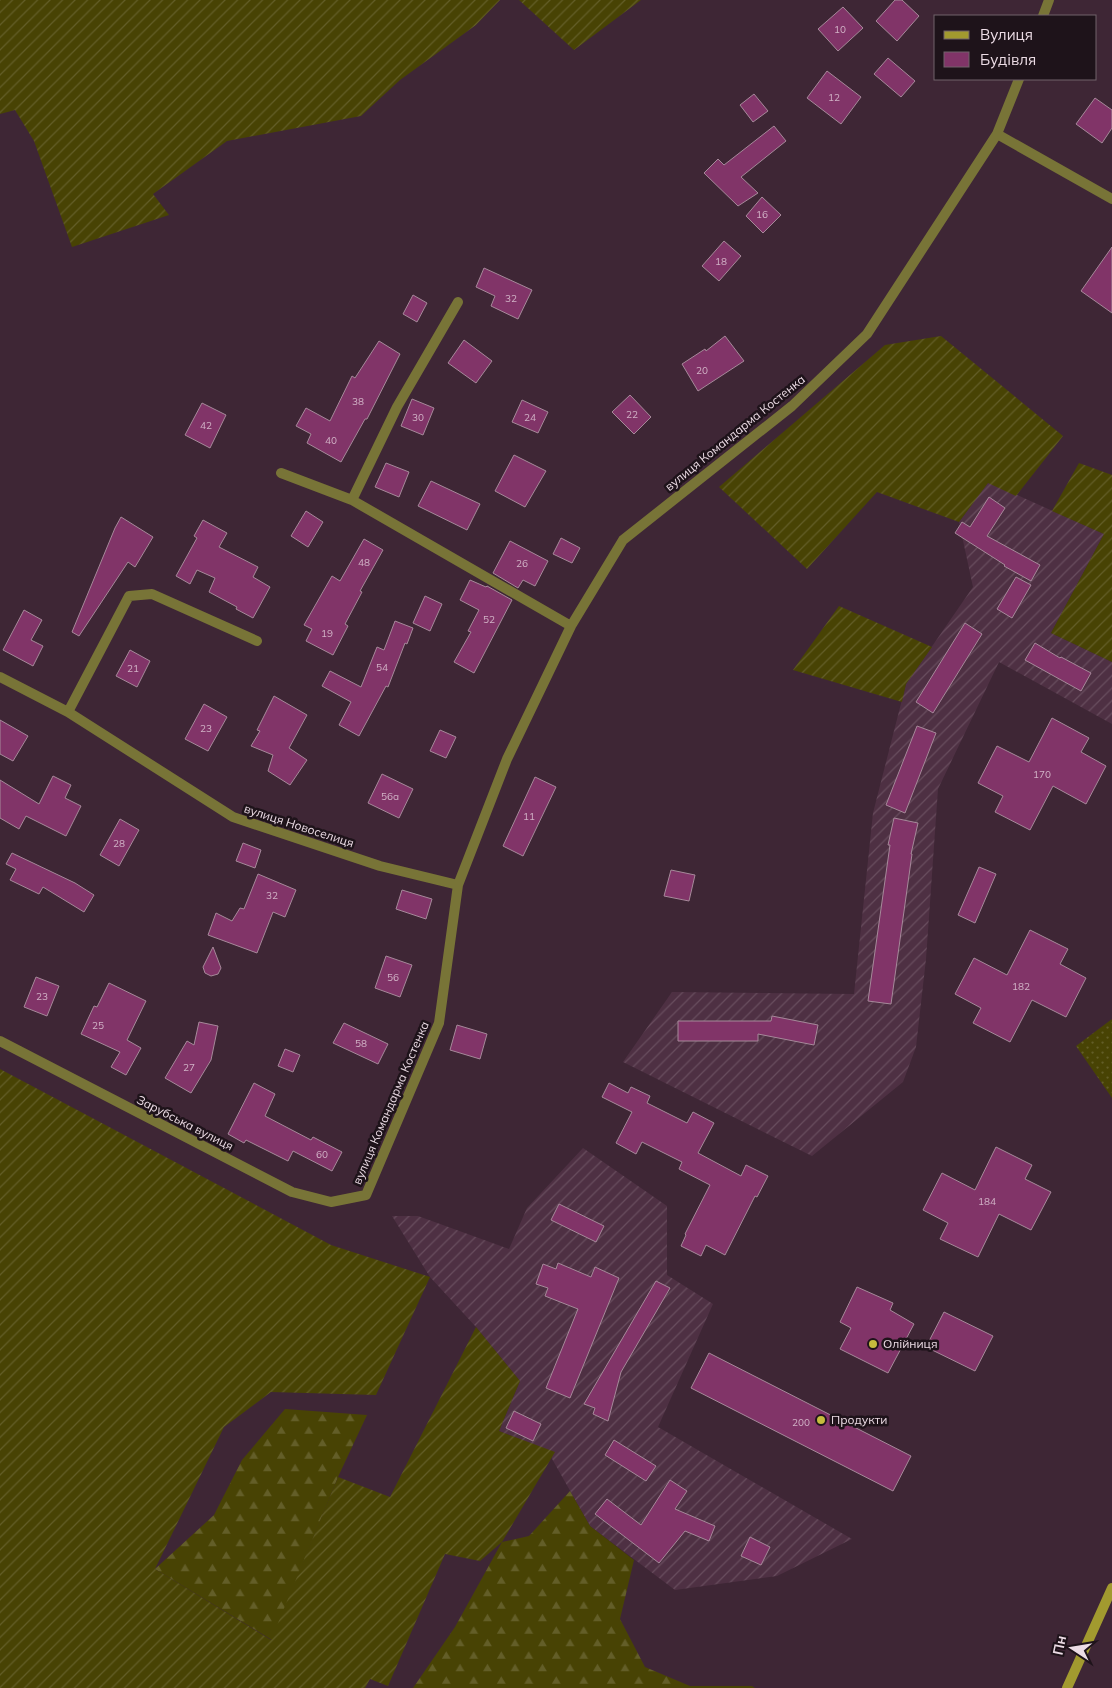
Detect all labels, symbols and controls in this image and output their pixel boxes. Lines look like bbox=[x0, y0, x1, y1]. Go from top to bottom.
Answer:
legend bbox=[934, 15, 1097, 80]
house number: 10 bbox=[834, 23, 846, 36]
text: Вулиця bbox=[980, 25, 1033, 44]
text: Будівля bbox=[980, 50, 1036, 69]
house number: 12 bbox=[828, 91, 840, 104]
house number: 16 bbox=[756, 208, 768, 221]
house number: 18 bbox=[715, 255, 727, 268]
house number: 32 bbox=[505, 292, 517, 305]
house number: 20 bbox=[696, 364, 708, 377]
street label: вулиця Командарма Костенка bbox=[662, 371, 808, 494]
house number: 38 bbox=[352, 395, 364, 408]
house number: 22 bbox=[626, 408, 638, 421]
house number: 30 bbox=[412, 411, 424, 424]
house number: 24 bbox=[524, 411, 536, 424]
house number: 42 bbox=[200, 419, 212, 432]
house number: 40 bbox=[325, 434, 337, 447]
house number: 48 bbox=[358, 556, 370, 569]
house number: 26 bbox=[516, 557, 528, 570]
house number: 52 bbox=[483, 613, 495, 626]
house number: 19 bbox=[321, 627, 333, 640]
house number: 54 bbox=[376, 661, 388, 674]
house number: 21 bbox=[127, 662, 139, 675]
house number: 23 bbox=[200, 722, 212, 735]
house number: 170 bbox=[1033, 768, 1051, 781]
house number: 56а bbox=[381, 790, 399, 803]
street label: вулиця Новоселиця bbox=[242, 801, 356, 850]
house number: 11 bbox=[523, 810, 535, 823]
house number: 28 bbox=[113, 837, 125, 850]
house number: 32 bbox=[266, 889, 278, 902]
house number: 56 bbox=[387, 971, 399, 984]
house number: 182 bbox=[1012, 980, 1030, 993]
house number: 23 bbox=[36, 990, 48, 1003]
house number: 25 bbox=[92, 1019, 104, 1032]
street label: вулиця Командарма Костенка bbox=[349, 1019, 432, 1187]
house number: 58 bbox=[355, 1037, 367, 1050]
house number: 27 bbox=[183, 1061, 195, 1074]
street label: Зарубська вулиця bbox=[134, 1092, 236, 1153]
house number: 60 bbox=[316, 1148, 328, 1161]
house number: 184 bbox=[978, 1195, 996, 1208]
place label: Олійниця bbox=[883, 1336, 938, 1351]
marker: Олійниця bbox=[867, 1338, 879, 1350]
place label: Продукти bbox=[831, 1412, 887, 1427]
marker: Продукти bbox=[815, 1414, 827, 1426]
house number: 200 bbox=[792, 1416, 810, 1429]
north arrow bbox=[1047, 1623, 1097, 1673]
text: Пн bbox=[1048, 1634, 1070, 1657]

